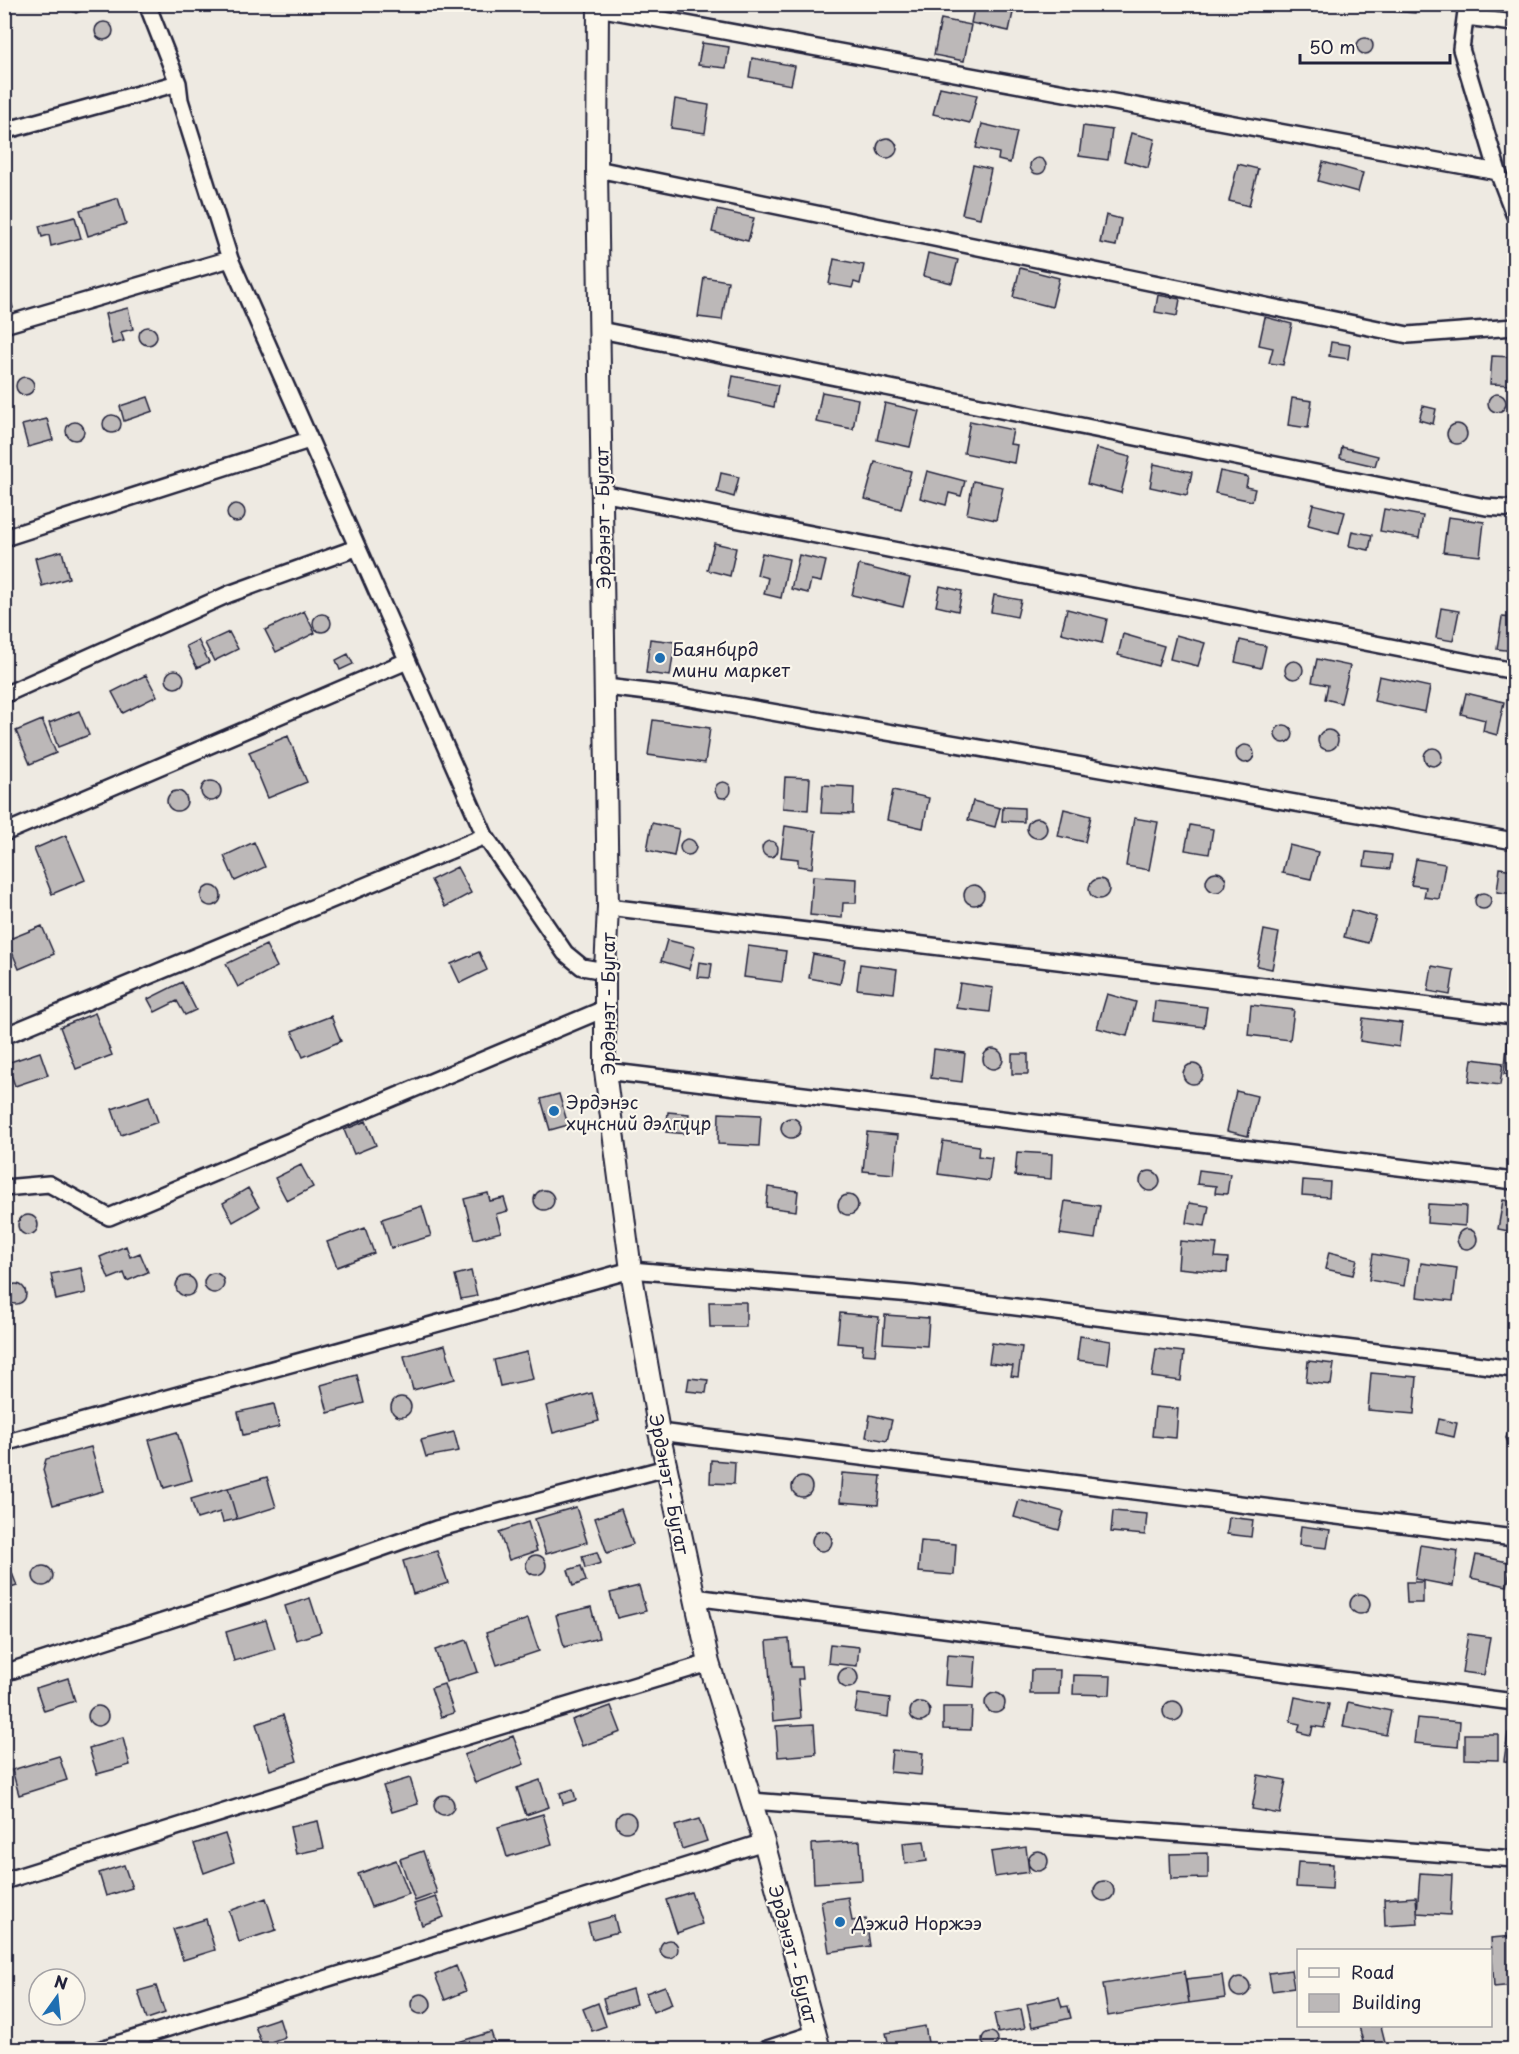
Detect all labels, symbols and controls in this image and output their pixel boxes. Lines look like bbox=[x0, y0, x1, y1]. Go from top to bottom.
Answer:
scale bar bbox=[1300, 27, 1450, 65]
text: 50 m bbox=[1309, 33, 1356, 60]
street label: Эрдэнэт - Бугат bbox=[587, 446, 617, 589]
place label: Баянбүрд мини маркет bbox=[672, 635, 790, 683]
marker: Баянбүрд мини маркет bbox=[653, 651, 667, 665]
street label: Эрдэнэт - Бугат bbox=[594, 932, 621, 1075]
place label: Эрдэнэс хүнсний дэлгүүр bbox=[566, 1088, 711, 1136]
marker: Эрдэнэс хүнсний дэлгүүр bbox=[547, 1104, 561, 1118]
street label: Эрдэнэт - Бугат bbox=[643, 1412, 697, 1557]
street label: Эрдэнэт - Бугат bbox=[763, 1882, 826, 2027]
place label: Дэжид Норжээ bbox=[851, 1909, 982, 1936]
marker: Дэжид Норжээ bbox=[833, 1915, 847, 1929]
legend bbox=[1297, 1949, 1492, 2027]
text: Road bbox=[1351, 1958, 1395, 1985]
north arrow bbox=[27, 1967, 87, 2027]
text: N bbox=[52, 1968, 70, 1995]
text: Building bbox=[1351, 1988, 1421, 2015]

